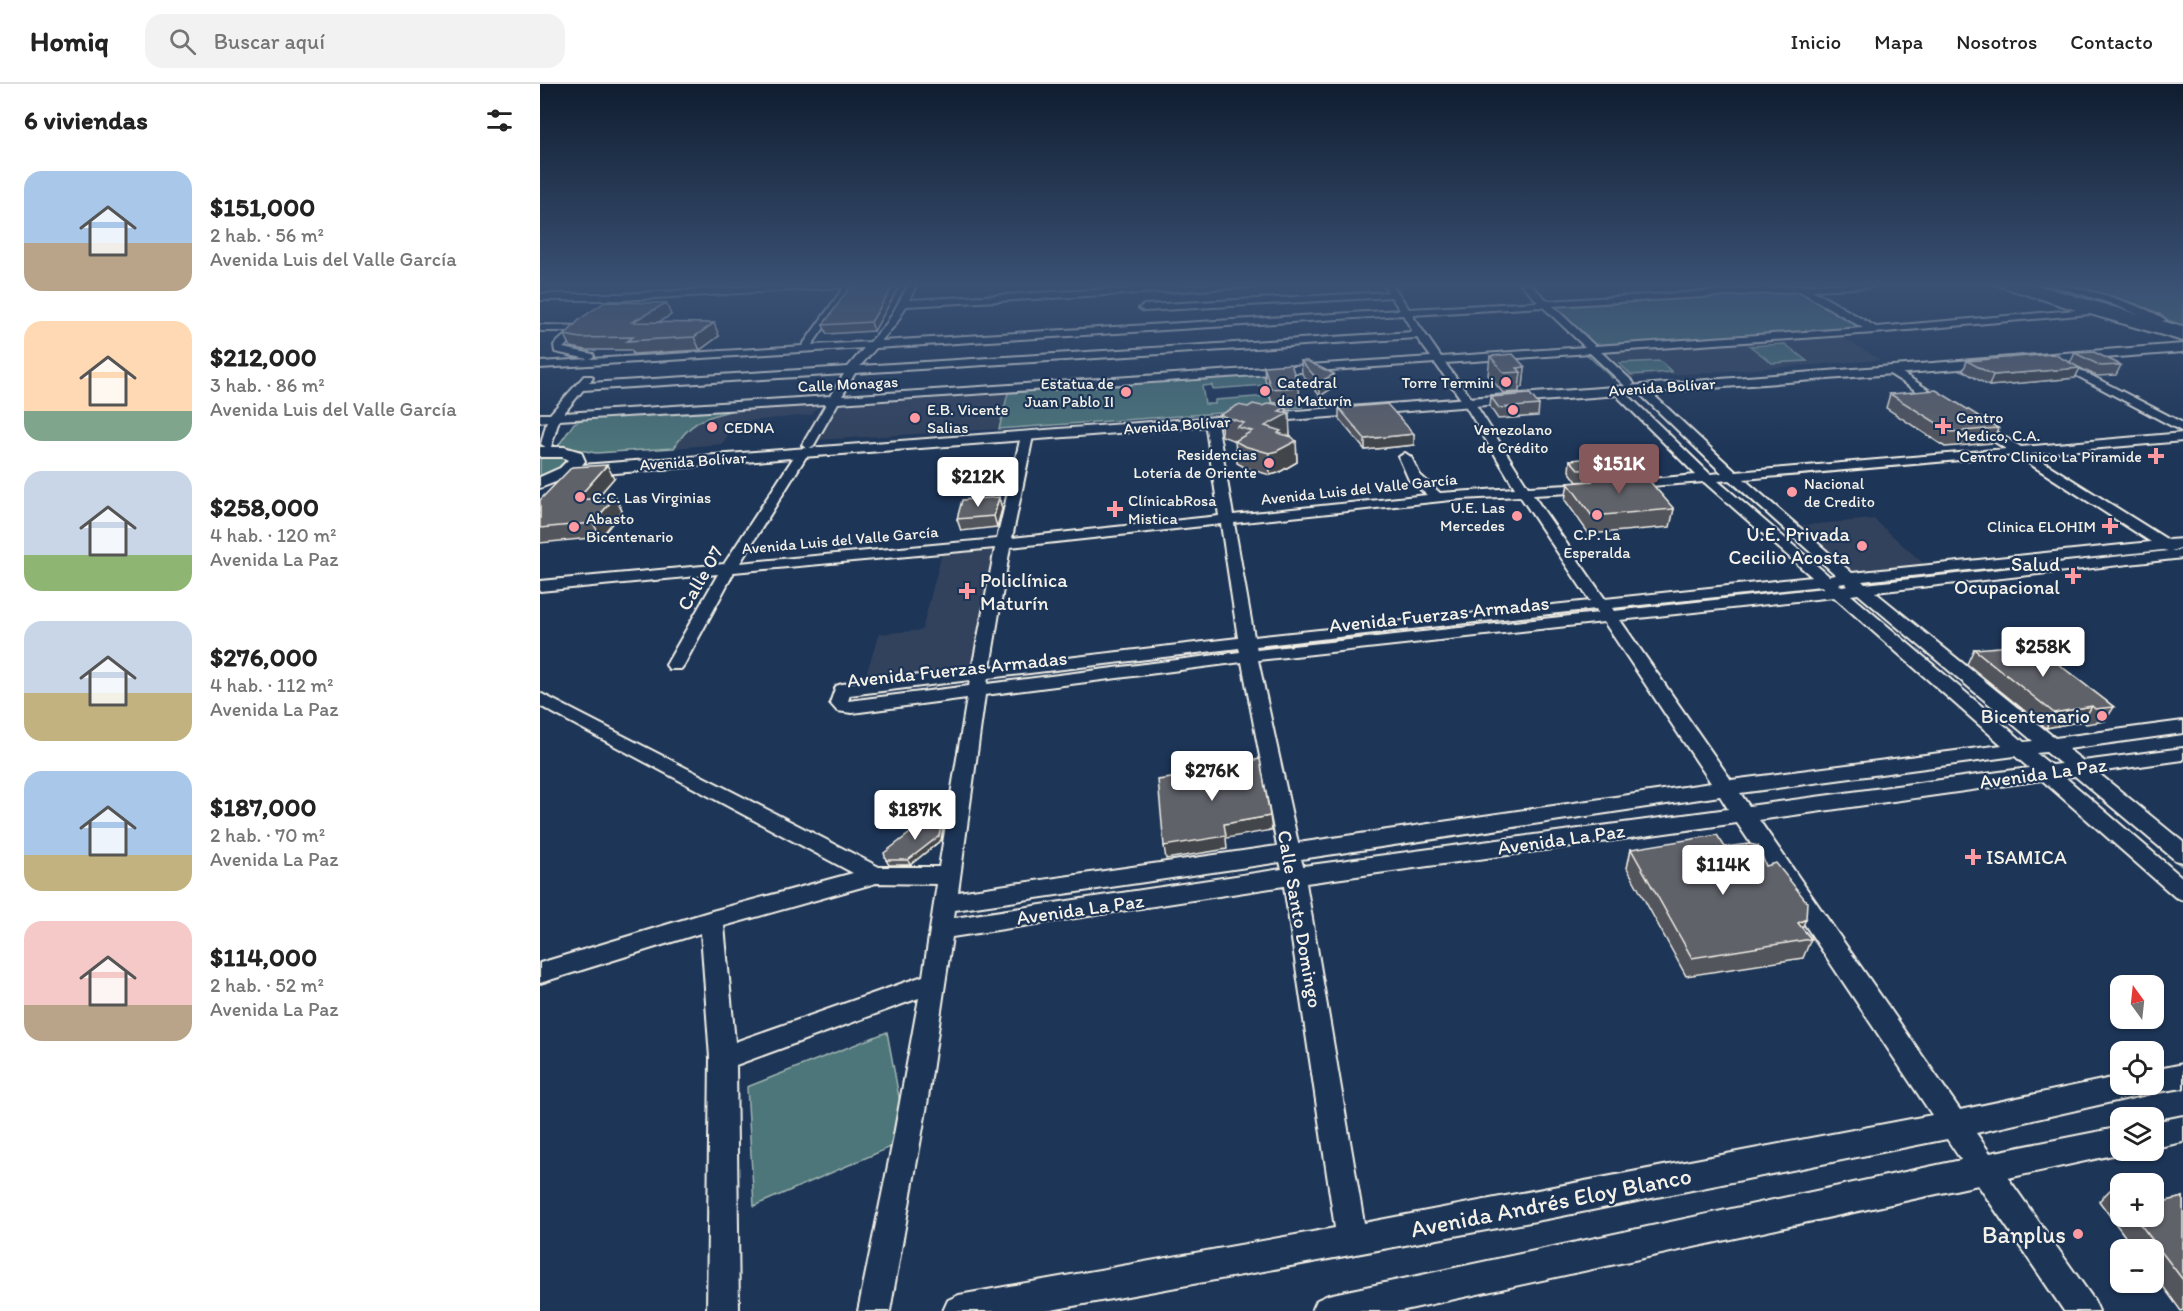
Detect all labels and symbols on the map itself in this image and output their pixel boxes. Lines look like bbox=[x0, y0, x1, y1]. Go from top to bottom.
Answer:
street label: Calle Monagas bbox=[797, 372, 899, 396]
place label: Catedral de Maturín bbox=[1277, 373, 1352, 410]
place label: Torre Termini bbox=[1402, 373, 1494, 392]
place label: Estatua de Juan Pablo II bbox=[1025, 374, 1114, 411]
street label: Avenida Bolívar bbox=[1608, 374, 1717, 400]
marker: Torre Termini bbox=[1499, 375, 1513, 389]
marker: Catedral de Maturín bbox=[1258, 384, 1272, 398]
marker: Estatua de Juan Pablo II bbox=[1119, 385, 1133, 399]
place label: E.B. Vicente Salias bbox=[927, 400, 1009, 437]
marker: Venezolano de Crédito bbox=[1506, 403, 1520, 417]
place label: Centro Medico, C.A. bbox=[1956, 408, 2040, 445]
marker: E.B. Vicente Salias bbox=[908, 411, 922, 425]
street label: Avenida Bolívar bbox=[1123, 412, 1232, 438]
marker: Centro Medico, C.A. bbox=[1934, 417, 1952, 435]
place label: CEDNA bbox=[724, 418, 774, 437]
marker: CEDNA bbox=[705, 420, 719, 434]
place label: Venezolano de Crédito bbox=[1474, 420, 1552, 457]
pin: $151K bbox=[1577, 444, 1661, 495]
place label: Residencias Lotería de Oriente bbox=[1133, 445, 1257, 482]
place label: Centro Clinico La Piramide bbox=[1960, 447, 2142, 466]
marker: Centro Clinico La Piramide bbox=[2147, 447, 2165, 465]
street label: Avenida Bolívar bbox=[639, 448, 748, 474]
marker: Residencias Lotería de Oriente bbox=[1262, 456, 1276, 470]
pin: $212K bbox=[936, 457, 1020, 508]
street label: Avenida Luis del Valle García bbox=[1260, 469, 1459, 509]
place label: Nacional de Credito bbox=[1804, 474, 1875, 511]
marker: Nacional de Credito bbox=[1785, 485, 1799, 499]
place label: C.C. Las Virginias bbox=[592, 488, 711, 507]
marker: C.C. Las Virginias bbox=[573, 490, 587, 504]
place label: ClínicabRosa Mistica bbox=[1128, 491, 1217, 528]
place label: U.E. Las Mercedes bbox=[1440, 498, 1505, 535]
marker: ClínicabRosa Mistica bbox=[1106, 500, 1124, 518]
marker: C.P. La Esperalda bbox=[1590, 508, 1604, 522]
place label: Abasto Bicentenario bbox=[586, 509, 673, 546]
marker: U.E. Las Mercedes bbox=[1510, 509, 1524, 523]
place label: Clinica ELOHIM bbox=[1987, 517, 2096, 536]
marker: Clinica ELOHIM bbox=[2101, 517, 2119, 535]
marker: Abasto Bicentenario bbox=[567, 520, 581, 534]
street label: Avenida Luis del Valle García bbox=[741, 522, 940, 558]
place label: U.E. Privada Cecilio Acosta bbox=[1729, 522, 1851, 569]
place label: C.P. La Esperalda bbox=[1563, 525, 1631, 562]
marker: U.E. Privada Cecilio Acosta bbox=[1855, 539, 1869, 553]
street label: Calle 07 bbox=[672, 541, 728, 615]
place label: Salud Ocupacional bbox=[1954, 552, 2060, 599]
marker: Salud Ocupacional bbox=[2064, 567, 2082, 585]
place label: Policlínica Maturín bbox=[980, 568, 1068, 615]
marker: Policlínica Maturín bbox=[958, 582, 976, 600]
street label: Avenida Fuerzas Armadas bbox=[1328, 590, 1550, 638]
pin: $258K bbox=[2001, 627, 2085, 678]
street label: Avenida Fuerzas Armadas bbox=[846, 645, 1068, 693]
place label: Bicentenario bbox=[1981, 704, 2090, 728]
marker: Bicentenario bbox=[2095, 709, 2109, 723]
pin: $276K bbox=[1170, 751, 1254, 802]
street label: Avenida La Paz bbox=[1978, 752, 2109, 794]
pin: $187K bbox=[873, 790, 957, 841]
street label: Avenida La Paz bbox=[1496, 818, 1627, 860]
street label: Calle Santo Domingo bbox=[1273, 828, 1327, 1010]
pin: $114K bbox=[1681, 845, 1765, 896]
place label: ISAMICA bbox=[1986, 845, 2067, 869]
marker: ISAMICA bbox=[1964, 848, 1982, 866]
street label: Avenida La Paz bbox=[1015, 888, 1146, 930]
north arrow bbox=[2110, 975, 2164, 1029]
street label: Avenida Andrés Eloy Blanco bbox=[1408, 1161, 1694, 1243]
place label: Banplus bbox=[1982, 1220, 2066, 1249]
marker: Banplus bbox=[2071, 1227, 2085, 1241]

